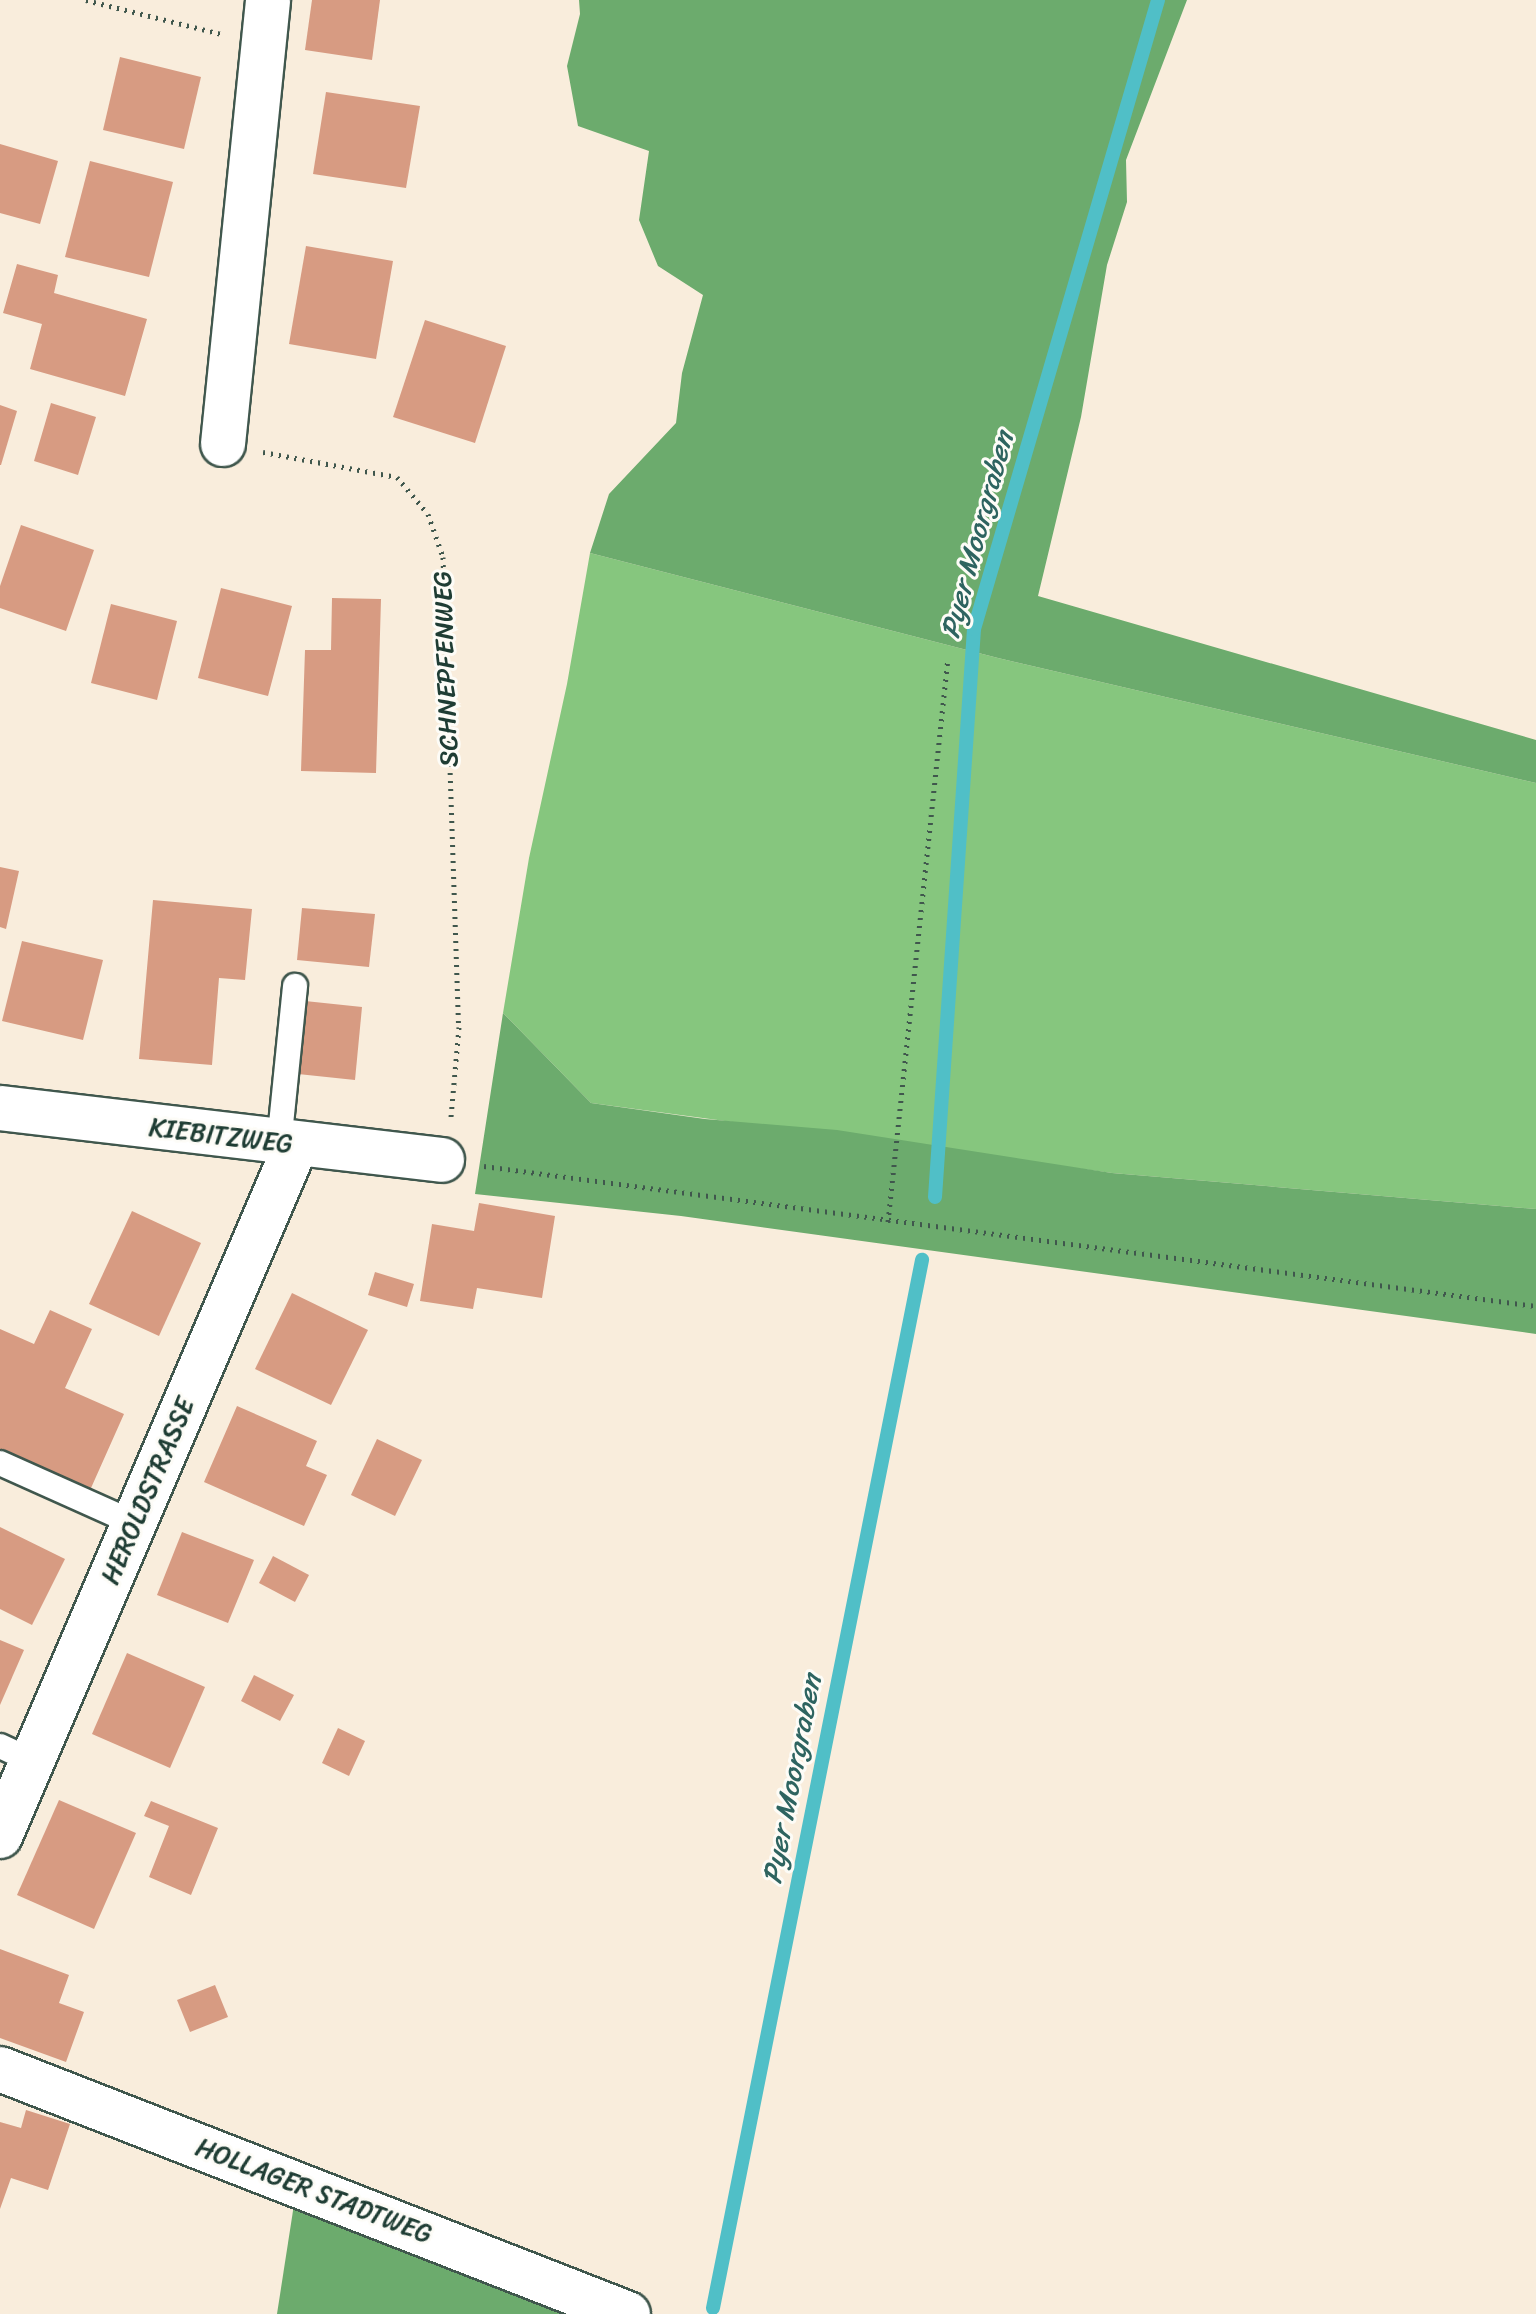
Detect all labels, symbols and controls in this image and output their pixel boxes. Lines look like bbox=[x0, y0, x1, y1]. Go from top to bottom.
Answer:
water label: Pyer Moorgraben bbox=[933, 428, 1021, 642]
street label: SCHNEPFENWEG bbox=[427, 570, 465, 768]
street label: KIEBITZWEG bbox=[147, 1112, 295, 1160]
street label: HEROLDSTRASSE bbox=[95, 1393, 201, 1589]
water label: Pyer Moorgraben bbox=[755, 1672, 829, 1886]
street label: HOLLAGER STADTWEG bbox=[190, 2131, 438, 2251]

